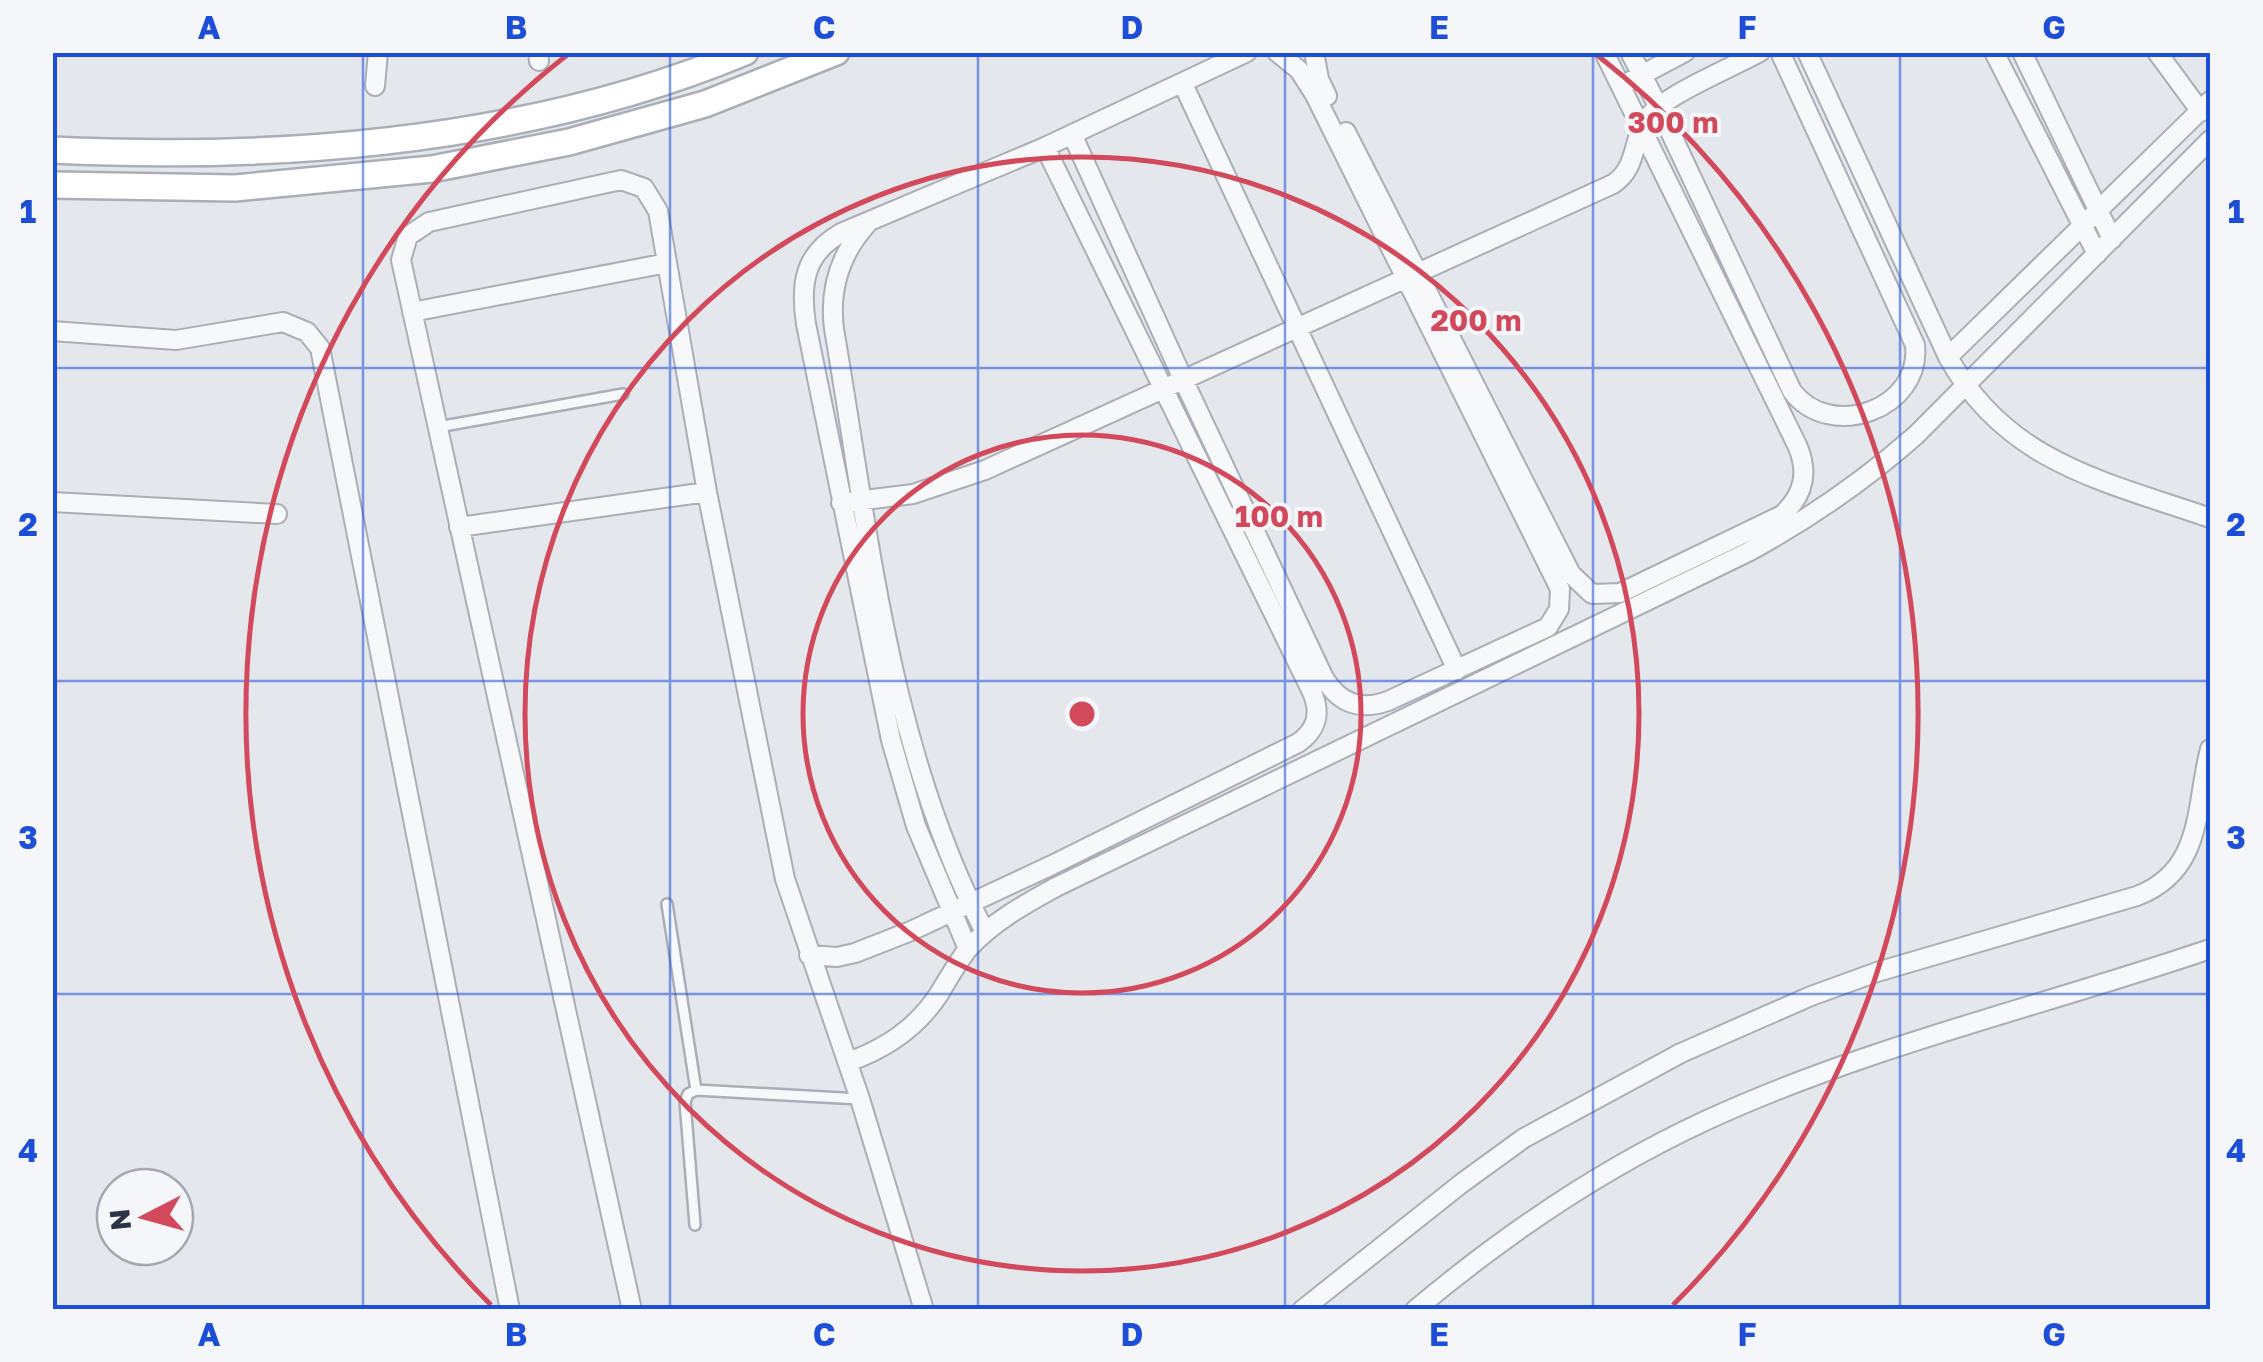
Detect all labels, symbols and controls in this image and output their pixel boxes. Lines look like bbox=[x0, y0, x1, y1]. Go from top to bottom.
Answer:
text: A bbox=[198, 8, 221, 46]
text: B bbox=[505, 8, 527, 46]
text: C bbox=[813, 8, 835, 46]
text: D bbox=[1121, 8, 1143, 46]
text: E bbox=[1429, 8, 1449, 46]
text: F bbox=[1737, 8, 1757, 46]
text: G bbox=[2042, 8, 2066, 46]
text: 300 m bbox=[1627, 104, 1719, 140]
text: 1 bbox=[20, 192, 36, 230]
text: 1 bbox=[2228, 192, 2244, 230]
text: 200 m bbox=[1430, 302, 1522, 338]
text: 100 m bbox=[1235, 498, 1323, 534]
text: 2 bbox=[18, 505, 38, 543]
text: 2 bbox=[2226, 505, 2246, 543]
centre of rings bbox=[1064, 696, 1100, 732]
text: 3 bbox=[18, 818, 38, 856]
text: 3 bbox=[2226, 818, 2246, 856]
text: 4 bbox=[18, 1131, 38, 1169]
text: 4 bbox=[2226, 1131, 2246, 1169]
north arrow bbox=[95, 1167, 195, 1267]
text: N bbox=[102, 1207, 137, 1232]
text: A bbox=[198, 1315, 221, 1353]
text: B bbox=[505, 1315, 527, 1353]
text: C bbox=[813, 1315, 835, 1353]
text: D bbox=[1121, 1315, 1143, 1353]
text: E bbox=[1429, 1315, 1449, 1353]
text: F bbox=[1737, 1315, 1757, 1353]
text: G bbox=[2042, 1315, 2066, 1353]

